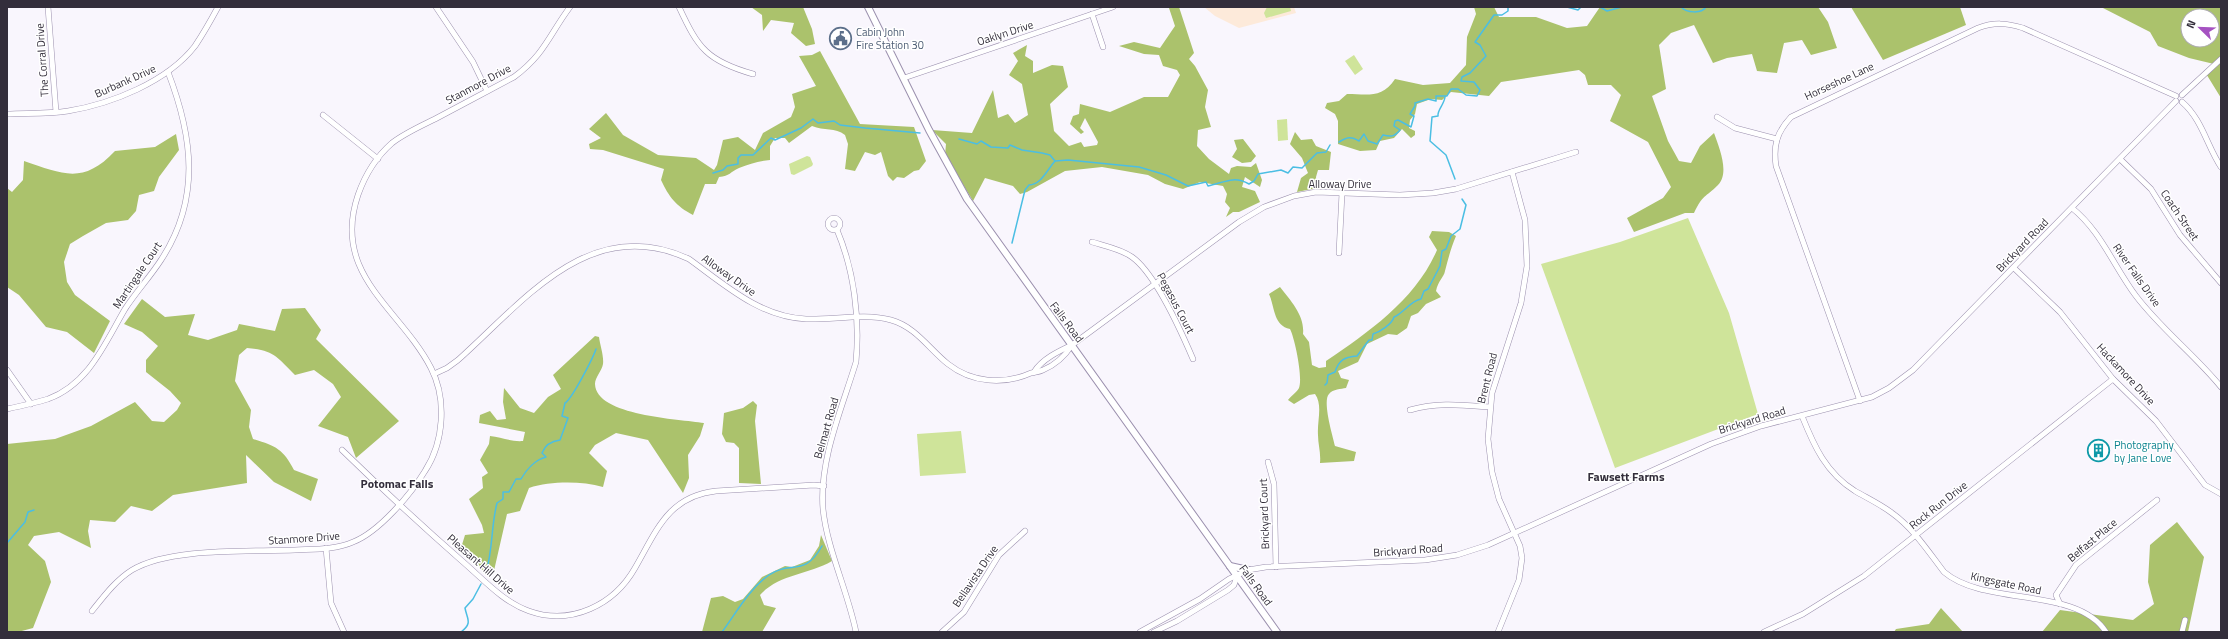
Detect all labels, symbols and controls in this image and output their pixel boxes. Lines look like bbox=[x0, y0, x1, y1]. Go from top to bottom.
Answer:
north arrow bbox=[2180, 8, 2220, 48]
street label: Oaklyn Drive bbox=[975, 16, 1036, 50]
text: N bbox=[2182, 17, 2200, 31]
street label: The Corral Drive bbox=[31, 22, 53, 97]
place label: Cabin John Fire Station 30 bbox=[856, 24, 924, 53]
public building icon: Cabin John Fire Station 30 bbox=[828, 25, 854, 51]
street label: Horseshoe Lane bbox=[1802, 58, 1877, 104]
street label: Burbank Drive bbox=[92, 60, 159, 102]
street label: Stanmore Drive bbox=[443, 60, 514, 108]
street label: Alloway Drive bbox=[1309, 176, 1372, 192]
street label: Coach Street bbox=[2157, 186, 2203, 244]
street label: Brickyard Road bbox=[1992, 214, 2052, 276]
street label: Martingale Court bbox=[109, 238, 165, 312]
street label: River Falls Drive bbox=[2109, 240, 2165, 310]
street label: Alloway Drive bbox=[699, 250, 760, 300]
street label: Pegasus Court bbox=[1153, 270, 1199, 336]
street label: Falls Road bbox=[1046, 298, 1088, 346]
street label: Hackamore Drive bbox=[2093, 340, 2159, 409]
street label: Brent Road bbox=[1473, 351, 1501, 405]
street label: Belmart Road bbox=[810, 395, 842, 461]
street label: Brickyard Road bbox=[1716, 402, 1788, 438]
place label: Photography by Jane Love bbox=[2114, 437, 2174, 466]
building icon: Photography by Jane Love bbox=[2085, 438, 2111, 464]
district label: Fawsett Farms bbox=[1587, 467, 1665, 486]
district label: Potomac Falls bbox=[361, 474, 434, 493]
street label: Rock Run Drive bbox=[1906, 477, 1971, 533]
street label: Brickyard Court bbox=[1255, 478, 1273, 550]
street label: Belfast Place bbox=[2064, 514, 2121, 566]
street label: Stanmore Drive bbox=[268, 527, 341, 548]
street label: Pleasant Hill Drive bbox=[444, 530, 518, 598]
street label: Brickyard Road bbox=[1373, 540, 1443, 560]
street label: Bellavista Drive bbox=[948, 542, 1002, 610]
street label: Falls Road bbox=[1236, 561, 1276, 609]
street label: Kingsgate Road bbox=[1969, 568, 2043, 598]

